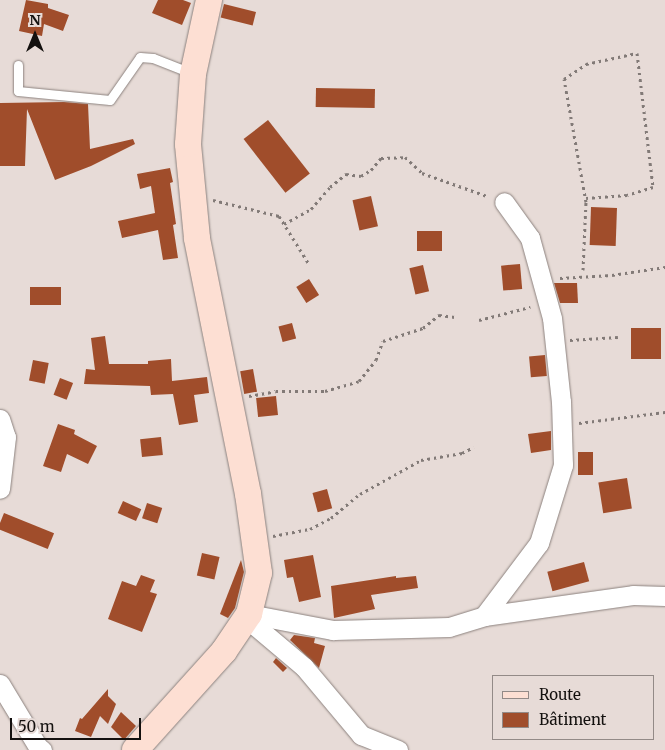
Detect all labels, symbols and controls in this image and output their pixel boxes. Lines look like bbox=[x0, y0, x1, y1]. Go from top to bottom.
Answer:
north arrow bbox=[10, 10, 60, 60]
text: N bbox=[29, 11, 41, 29]
legend bbox=[492, 675, 655, 740]
text: Route bbox=[539, 685, 581, 704]
scale bar bbox=[12, 708, 144, 740]
text: Bâtiment bbox=[539, 710, 606, 729]
text: 50 m bbox=[18, 717, 55, 736]

